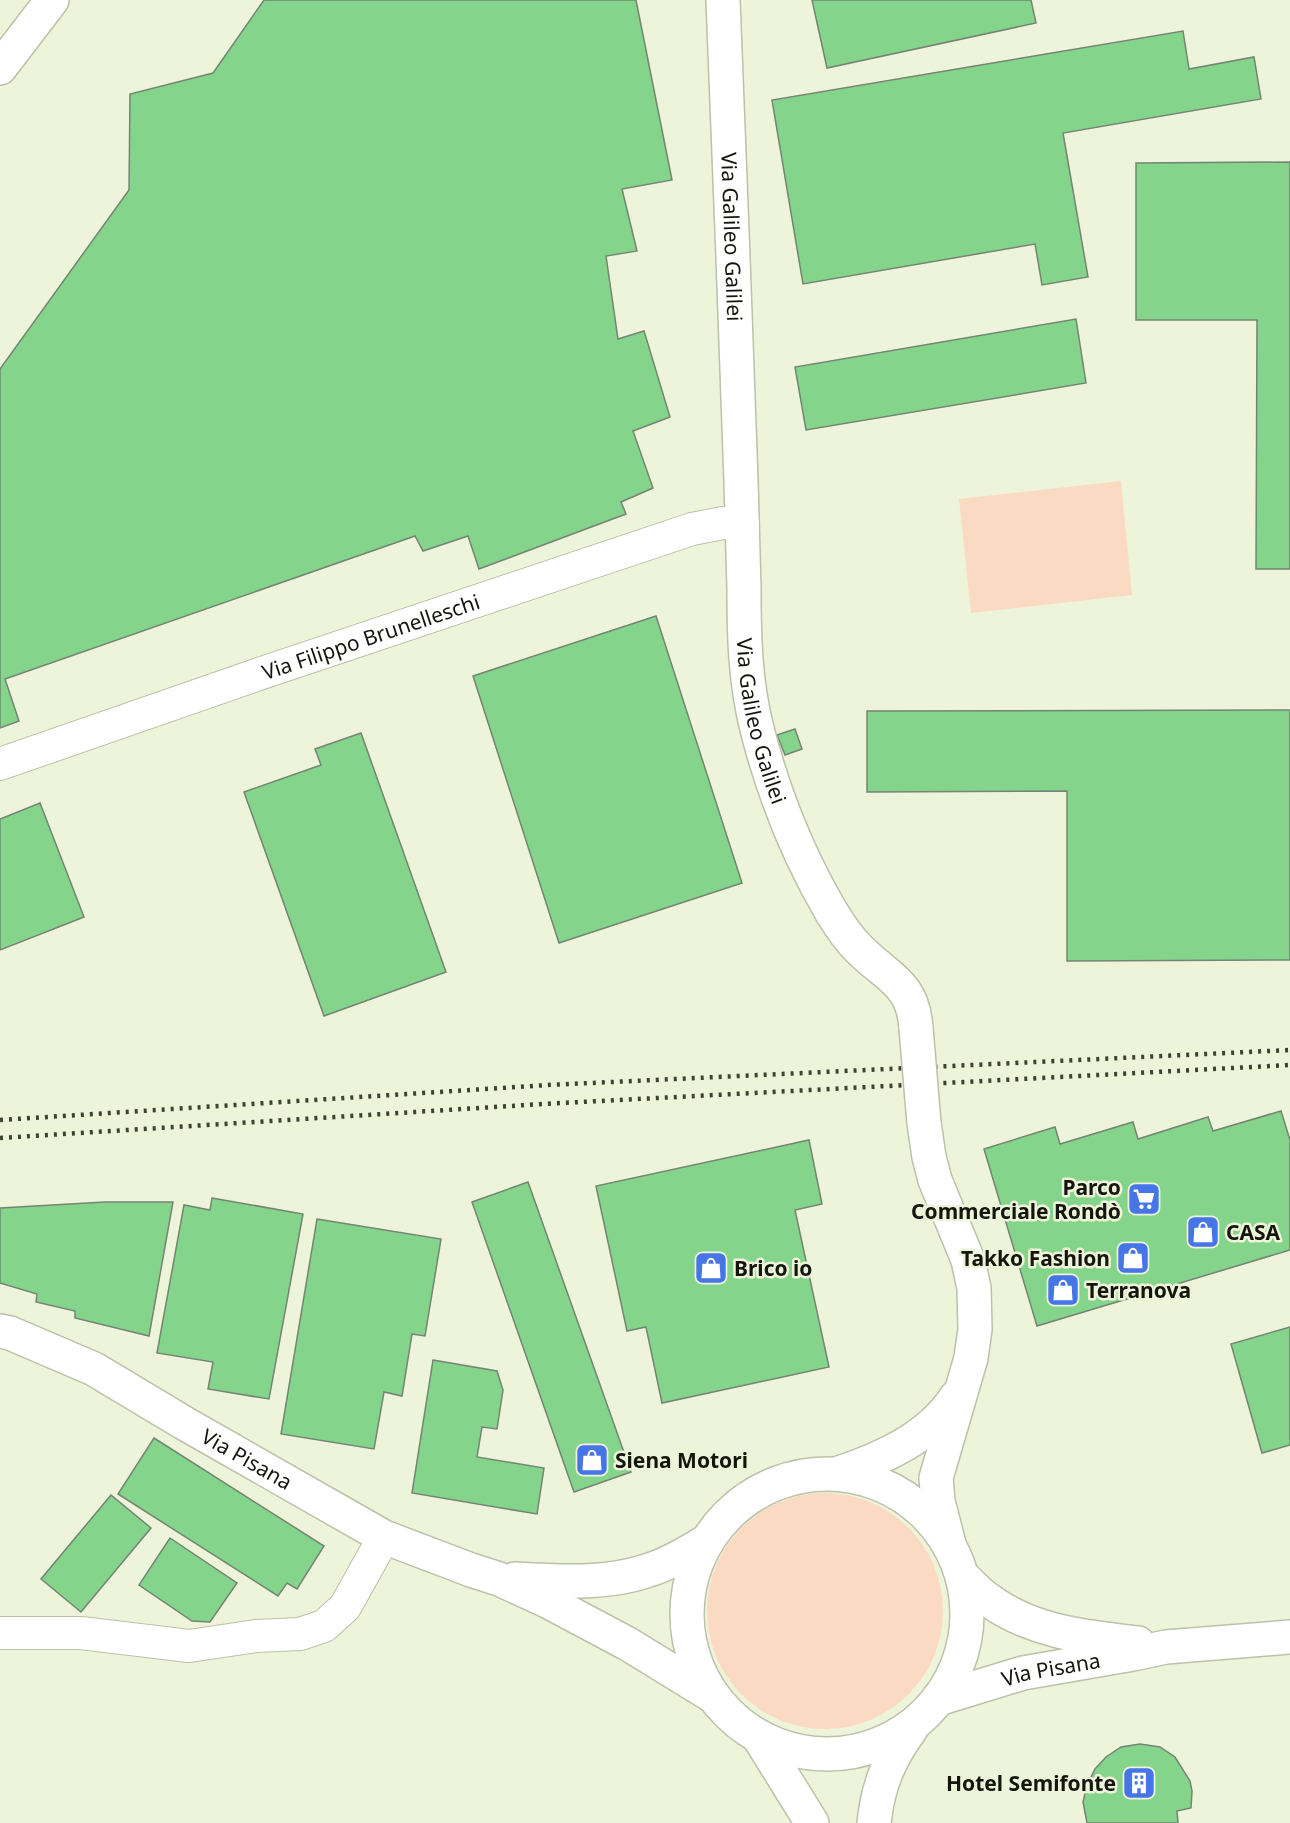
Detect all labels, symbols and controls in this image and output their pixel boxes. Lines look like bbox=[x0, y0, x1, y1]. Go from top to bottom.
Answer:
street label: Via Galileo Galilei bbox=[715, 152, 749, 322]
street label: Via Filippo Brunelleschi bbox=[258, 587, 483, 686]
street label: Via Galileo Galilei bbox=[731, 637, 793, 808]
place label: Parco Commerciale Rondò bbox=[911, 1173, 1121, 1225]
supermarket icon: Parco Commerciale Rondò bbox=[1126, 1181, 1162, 1217]
shop icon: CASA bbox=[1185, 1214, 1221, 1250]
place label: CASA bbox=[1226, 1218, 1281, 1246]
shop icon: Takko Fashion bbox=[1115, 1240, 1151, 1276]
place label: Takko Fashion bbox=[961, 1244, 1110, 1272]
shop icon: Brico io bbox=[693, 1250, 729, 1286]
place label: Brico io bbox=[734, 1254, 812, 1282]
shop icon: Terranova bbox=[1045, 1272, 1081, 1308]
place label: Terranova bbox=[1086, 1276, 1191, 1304]
street label: Via Pisana bbox=[197, 1422, 297, 1496]
shop icon: Siena Motori bbox=[574, 1442, 610, 1478]
place label: Siena Motori bbox=[615, 1446, 748, 1474]
street label: Via Pisana bbox=[998, 1646, 1102, 1693]
building icon: Hotel Semifonte bbox=[1121, 1765, 1157, 1801]
place label: Hotel Semifonte bbox=[946, 1769, 1116, 1797]

